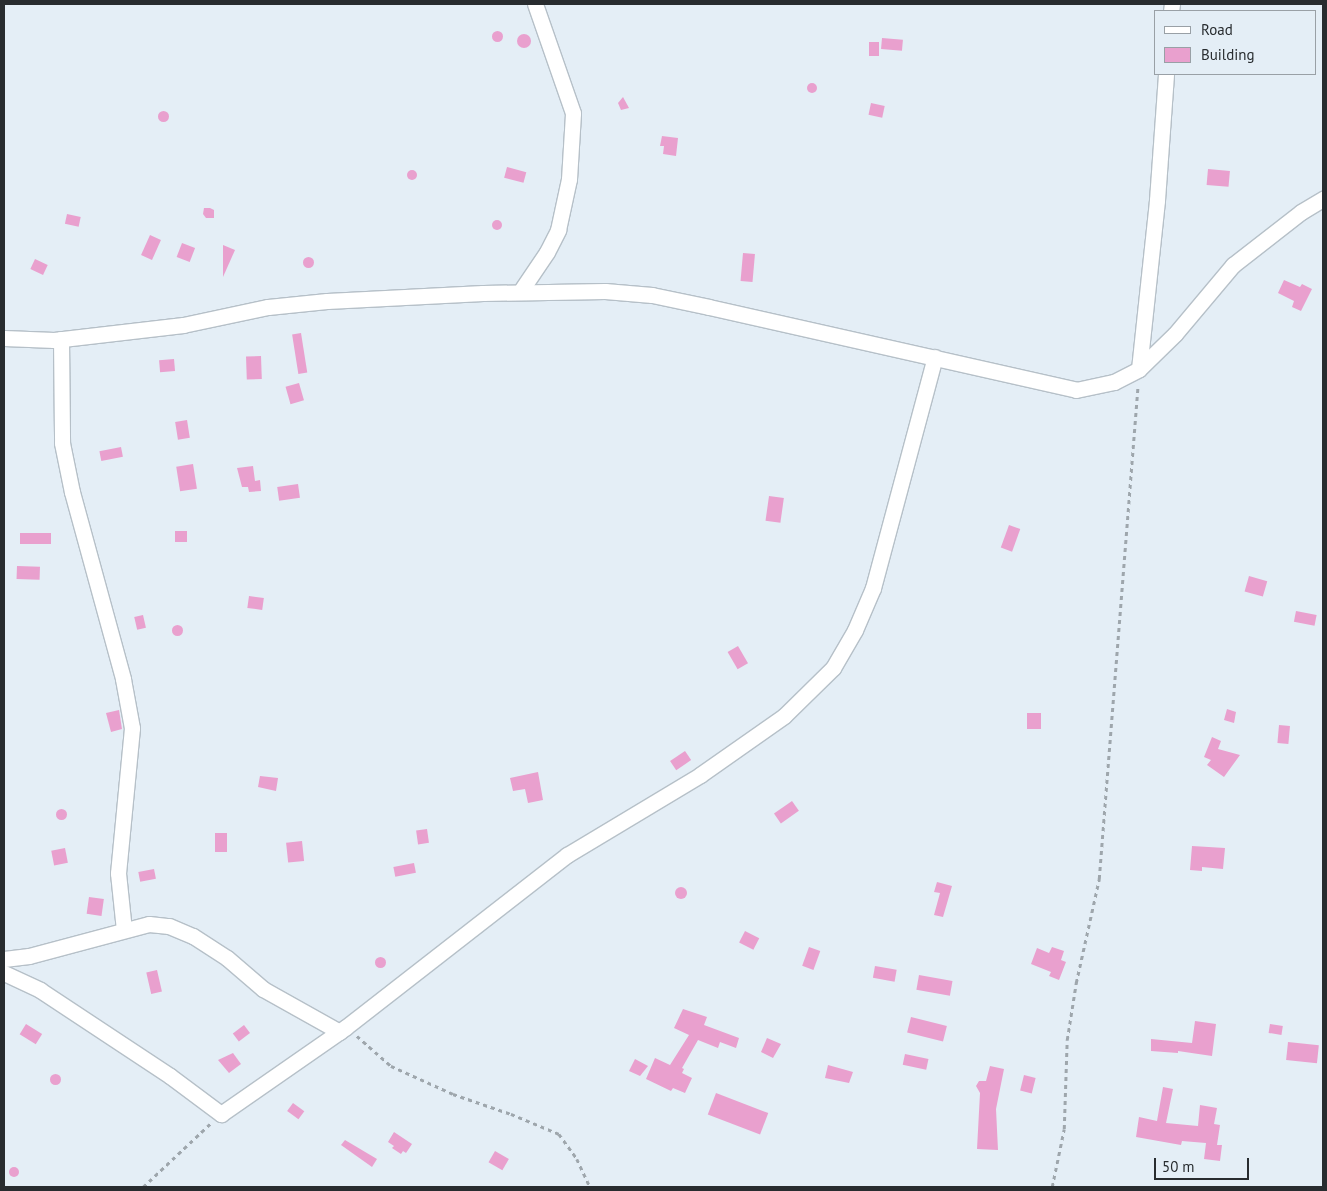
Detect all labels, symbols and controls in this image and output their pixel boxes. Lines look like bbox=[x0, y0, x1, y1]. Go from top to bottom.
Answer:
legend bbox=[1154, 10, 1317, 75]
text: Road bbox=[1201, 20, 1233, 39]
text: Building bbox=[1201, 45, 1255, 64]
scale bar bbox=[1157, 1148, 1252, 1180]
text: 50 m bbox=[1162, 1157, 1195, 1176]

